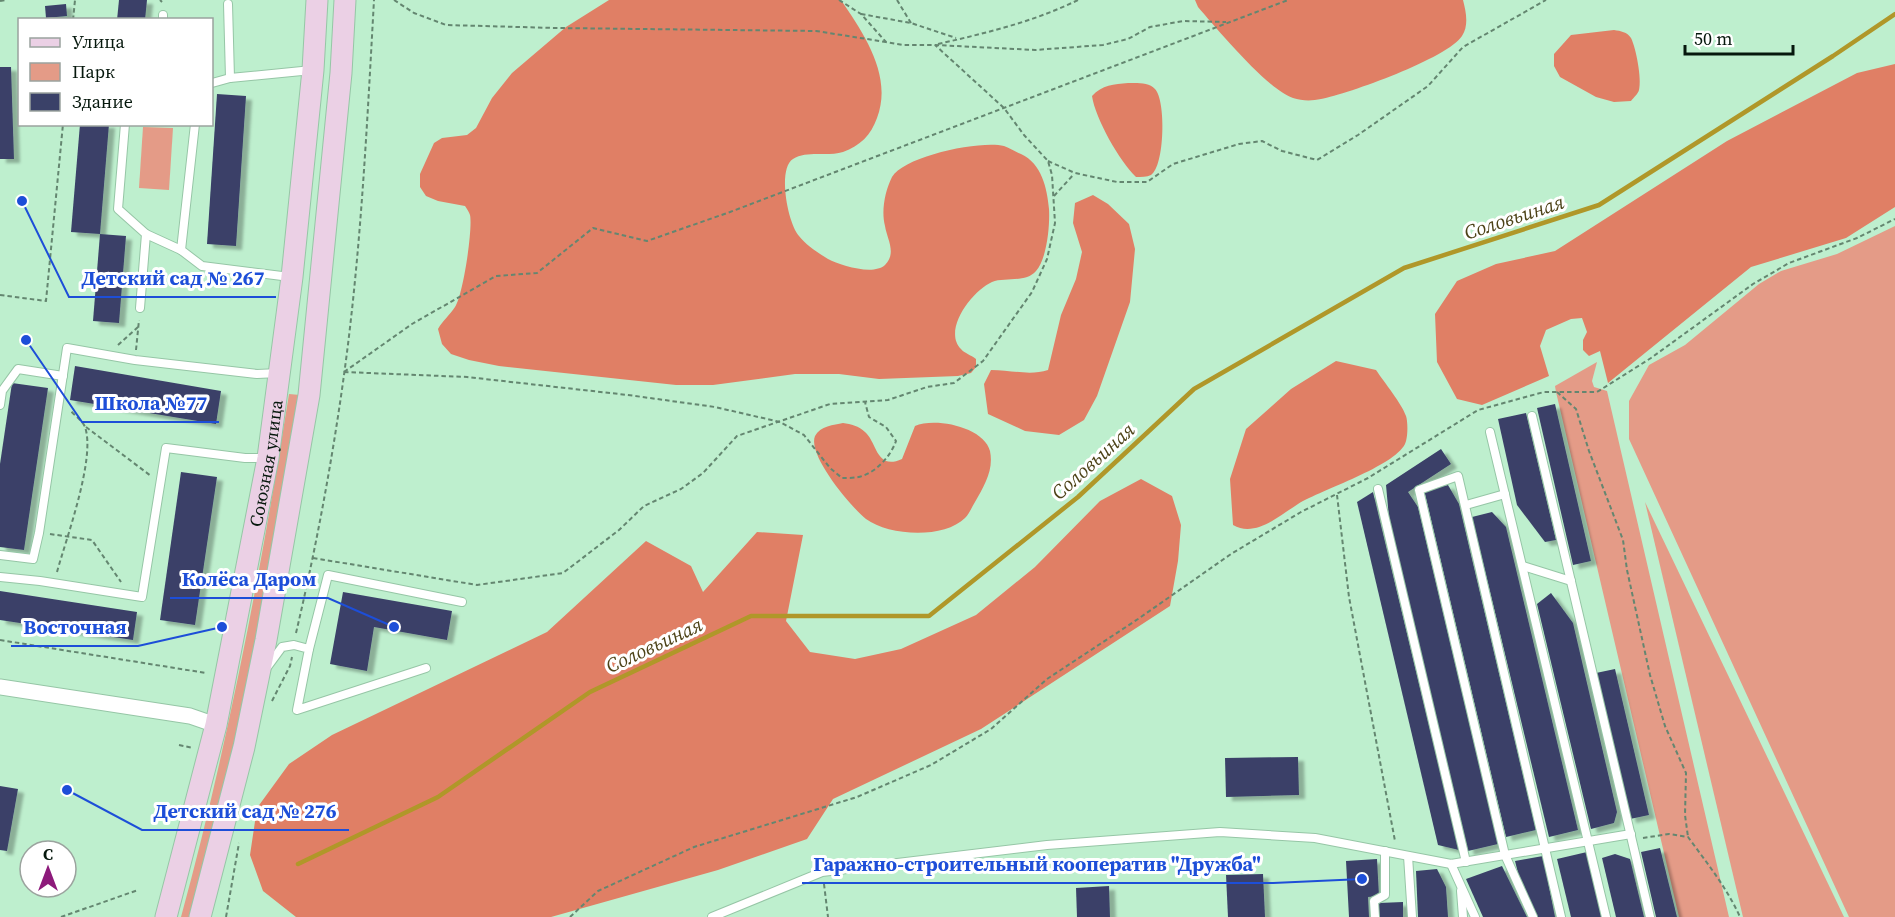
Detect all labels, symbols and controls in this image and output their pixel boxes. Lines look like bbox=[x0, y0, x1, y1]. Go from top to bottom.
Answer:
legend bbox=[18, 18, 213, 126]
scale bar bbox=[1685, 18, 1793, 56]
text: 50 m bbox=[1694, 26, 1732, 51]
text: Улица bbox=[72, 29, 125, 54]
text: Парк bbox=[72, 59, 115, 84]
text: Здание bbox=[72, 89, 133, 114]
water label: Соловьиная bbox=[1460, 188, 1568, 246]
callout: Детский сад № 267 bbox=[69, 259, 276, 297]
text: Детский сад № 267 bbox=[81, 264, 265, 292]
callout: Школа №77 bbox=[82, 384, 219, 422]
text: Школа №77 bbox=[95, 389, 208, 417]
street label: Союзная улица bbox=[242, 397, 288, 529]
water label: Соловьиная bbox=[1045, 416, 1141, 506]
callout: Колёса Даром bbox=[170, 560, 328, 598]
text: Колёса Даром bbox=[182, 565, 316, 593]
callout: Восточная bbox=[11, 608, 138, 646]
water label: Соловьиная bbox=[601, 610, 707, 680]
text: Восточная bbox=[23, 613, 127, 641]
callout: Детский сад № 276 bbox=[142, 792, 349, 830]
text: Детский сад № 276 bbox=[153, 797, 337, 825]
north arrow bbox=[18, 839, 78, 899]
text: С bbox=[43, 843, 53, 865]
callout: Гаражно-строительный кооператив "Дружба" bbox=[802, 845, 1273, 883]
text: Гаражно-строительный кооператив "Дружба" bbox=[813, 850, 1261, 878]

